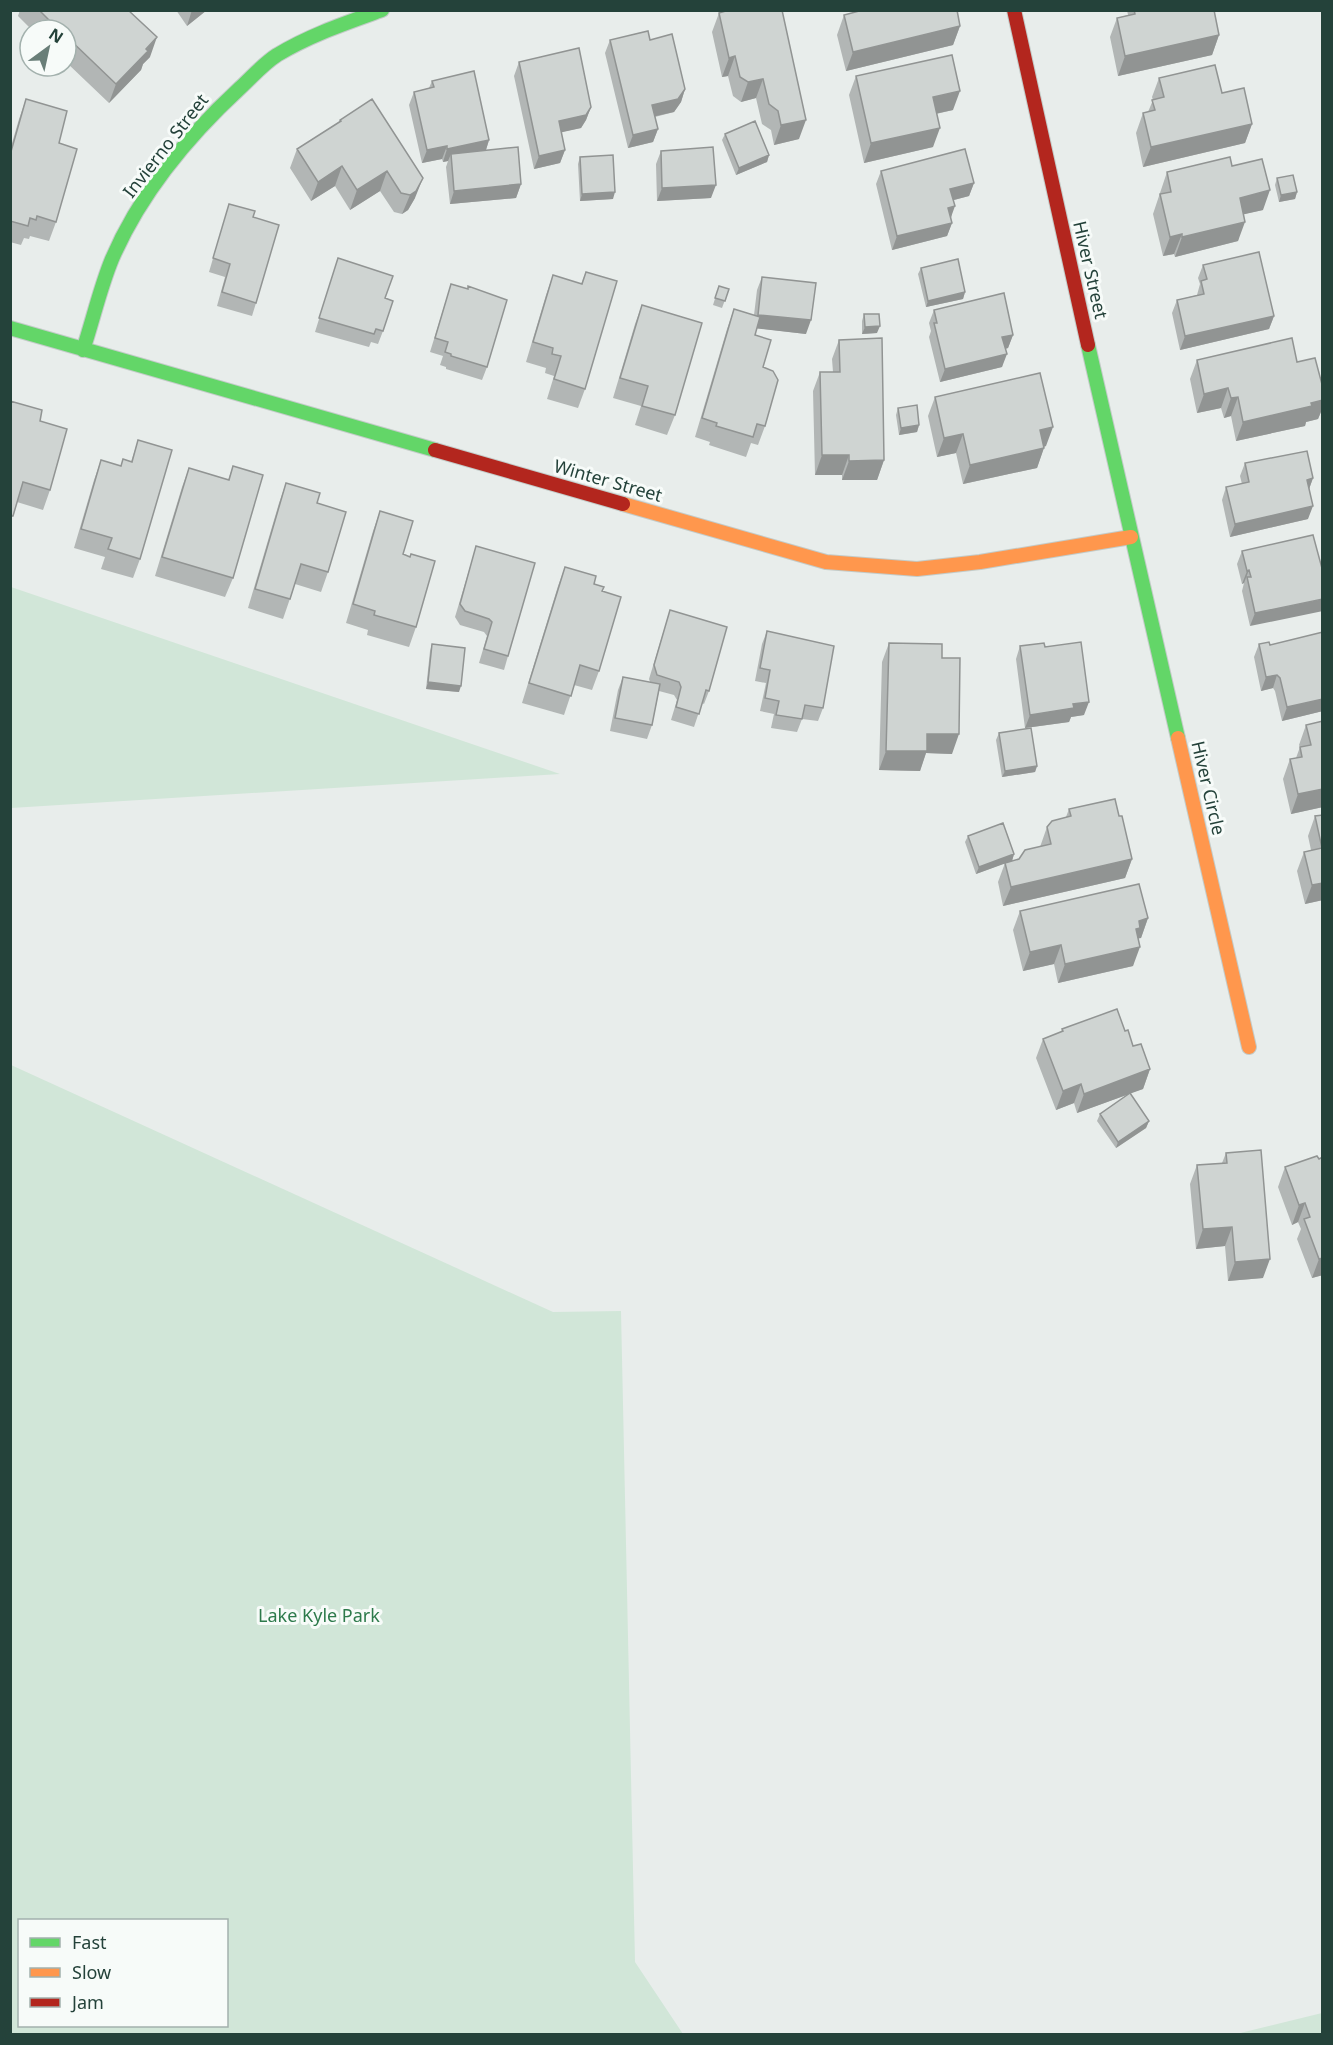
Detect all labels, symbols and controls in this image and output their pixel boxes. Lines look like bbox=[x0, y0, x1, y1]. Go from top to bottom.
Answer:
north arrow bbox=[18, 18, 78, 78]
text: N bbox=[45, 23, 68, 48]
street label: Invierno Street bbox=[117, 88, 214, 202]
street label: Hiver Street bbox=[1068, 219, 1114, 322]
street label: Winter Street bbox=[551, 453, 666, 507]
street label: Hiver Circle bbox=[1186, 738, 1231, 837]
park label: Lake Kyle Park bbox=[258, 1603, 380, 1627]
legend bbox=[18, 1919, 228, 2027]
text: Fast bbox=[72, 1930, 107, 1954]
text: Slow bbox=[72, 1960, 111, 1984]
text: Jam bbox=[70, 1990, 104, 2014]

